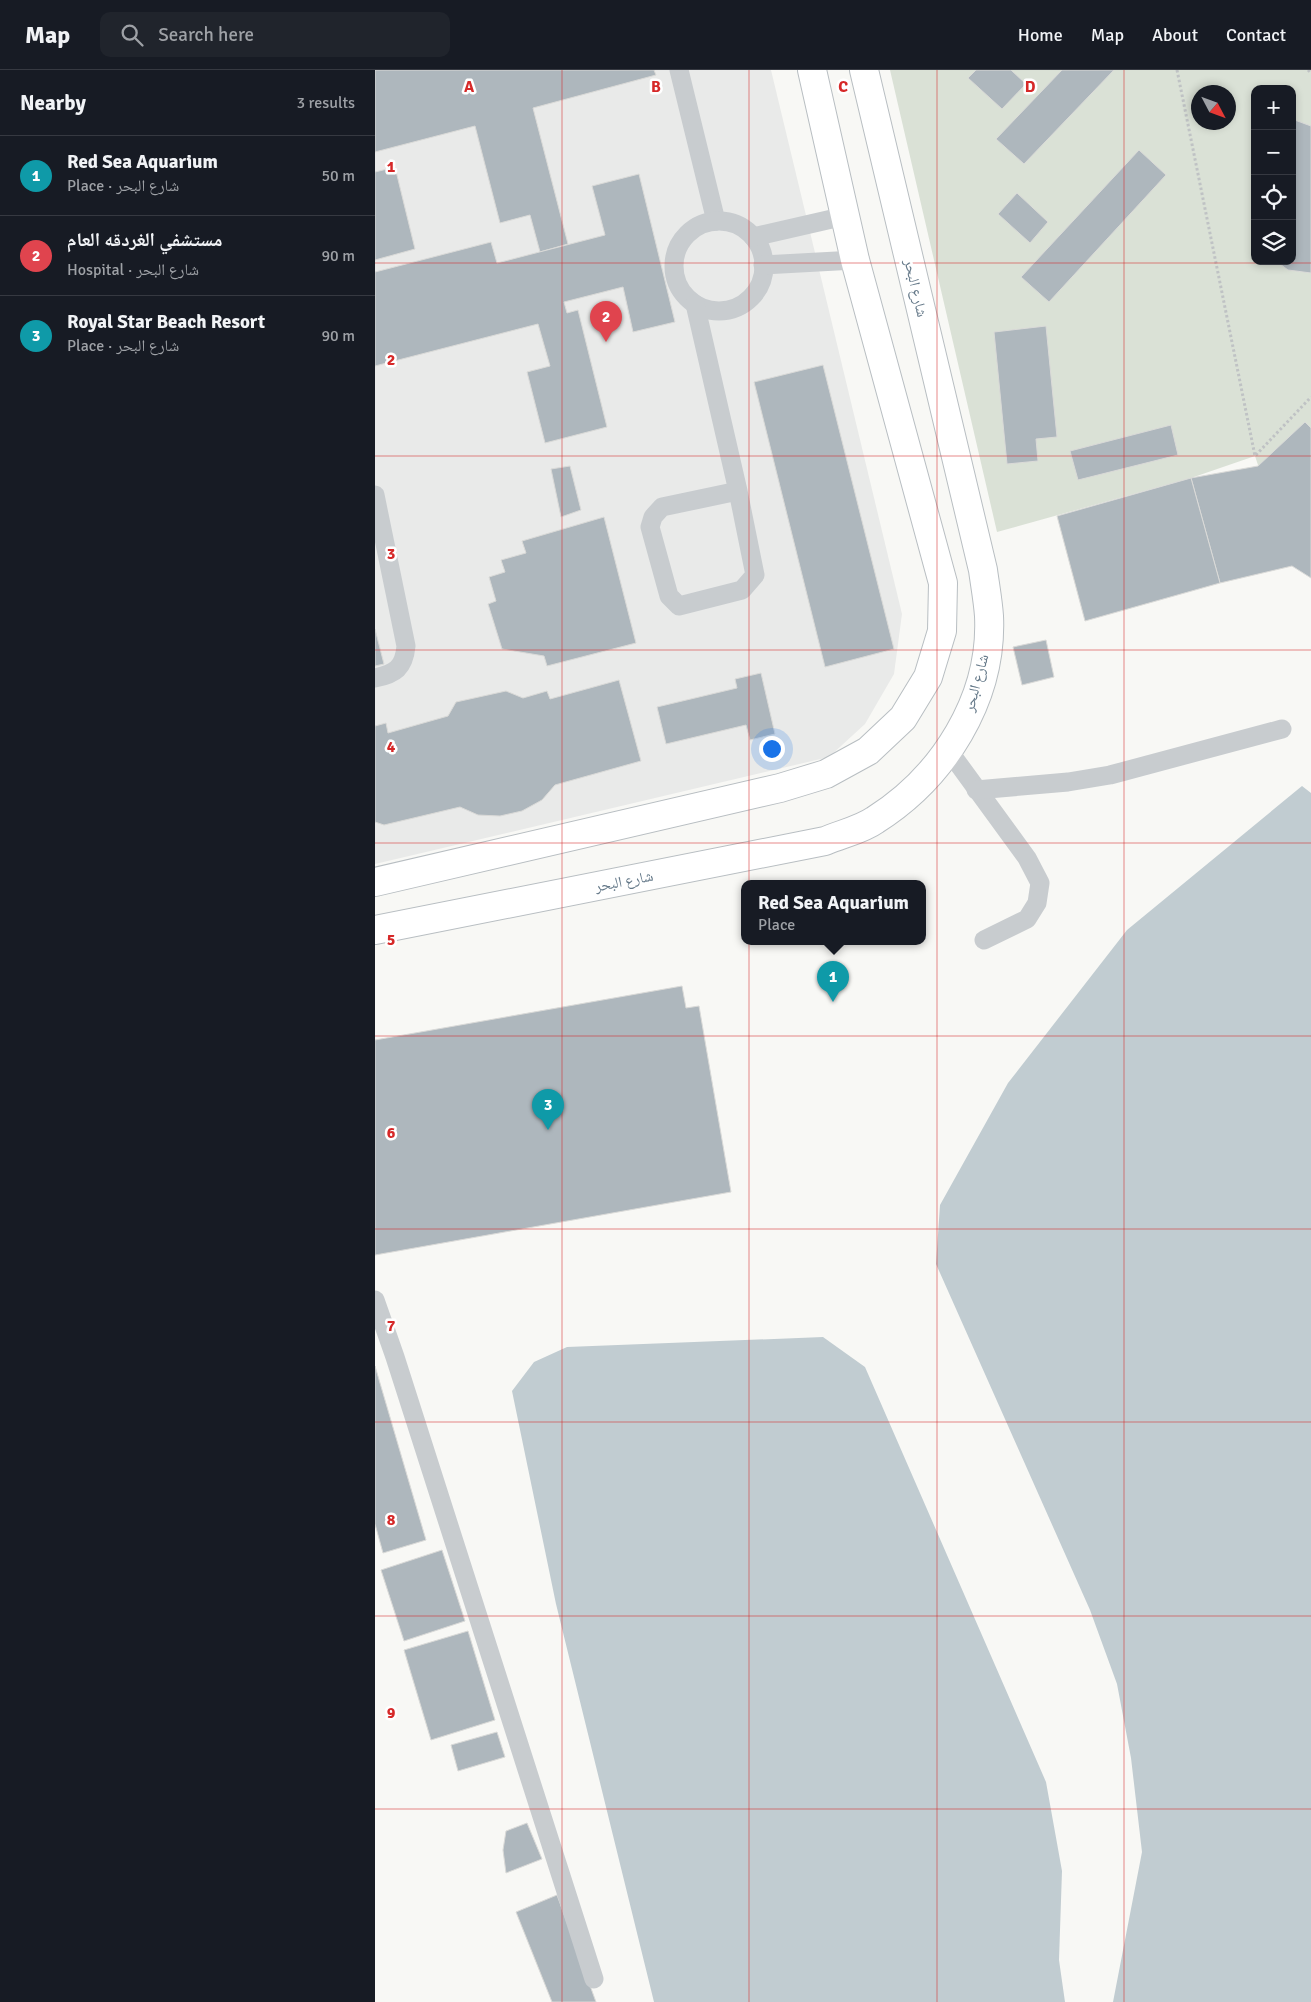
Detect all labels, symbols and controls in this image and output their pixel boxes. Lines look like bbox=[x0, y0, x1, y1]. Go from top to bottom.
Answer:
search box bbox=[100, 12, 450, 57]
text: Map bbox=[25, 20, 70, 50]
icon: search bbox=[118, 21, 146, 49]
text: Search here bbox=[158, 23, 254, 47]
text: Home bbox=[1018, 24, 1063, 46]
text: Map bbox=[1091, 24, 1124, 46]
text: About bbox=[1152, 24, 1198, 46]
text: Contact bbox=[1226, 24, 1286, 46]
text: A bbox=[464, 77, 475, 97]
text: B bbox=[651, 77, 661, 97]
text: C bbox=[838, 77, 848, 97]
text: D bbox=[1025, 77, 1036, 97]
north arrow bbox=[1191, 85, 1236, 130]
map controls bbox=[1251, 85, 1296, 265]
button: + bbox=[1251, 85, 1296, 130]
text: Nearby bbox=[20, 90, 86, 116]
text: 3 results bbox=[296, 93, 355, 113]
button: − bbox=[1251, 130, 1296, 175]
text: Red Sea Aquarium bbox=[67, 150, 218, 174]
text: 1 bbox=[387, 157, 396, 177]
text: 1 bbox=[32, 166, 40, 186]
text: 50 m bbox=[321, 166, 355, 186]
button: locate bbox=[1251, 175, 1296, 220]
text: Place · شارع البحر bbox=[67, 176, 179, 196]
button: layers bbox=[1251, 220, 1296, 265]
text: مستشفي الغردقه العام bbox=[67, 228, 222, 252]
text: 2 bbox=[32, 246, 40, 266]
text: 90 m bbox=[321, 246, 355, 266]
street label: شارع البحر bbox=[899, 256, 931, 319]
text: Hospital · شارع البحر bbox=[67, 260, 199, 280]
pin: 2 bbox=[590, 301, 622, 342]
text: Royal Star Beach Resort bbox=[67, 310, 265, 334]
text: 3 bbox=[32, 326, 40, 346]
text: 90 m bbox=[321, 326, 355, 346]
text: Place · شارع البحر bbox=[67, 336, 179, 356]
text: 2 bbox=[387, 350, 395, 370]
text: 3 bbox=[387, 544, 395, 564]
street label: شارع البحر bbox=[959, 652, 993, 715]
your location bbox=[759, 736, 785, 762]
text: 4 bbox=[387, 737, 396, 757]
street label: شارع البحر bbox=[592, 867, 655, 897]
popup bbox=[741, 880, 926, 945]
text: Red Sea Aquarium bbox=[758, 891, 909, 915]
text: Place bbox=[758, 915, 795, 935]
text: 5 bbox=[387, 930, 395, 950]
pin: 1 bbox=[817, 961, 849, 1002]
pin: 3 bbox=[532, 1089, 564, 1130]
text: 6 bbox=[387, 1123, 396, 1143]
text: 7 bbox=[387, 1316, 396, 1336]
text: 8 bbox=[387, 1510, 396, 1530]
text: 9 bbox=[387, 1703, 396, 1723]

